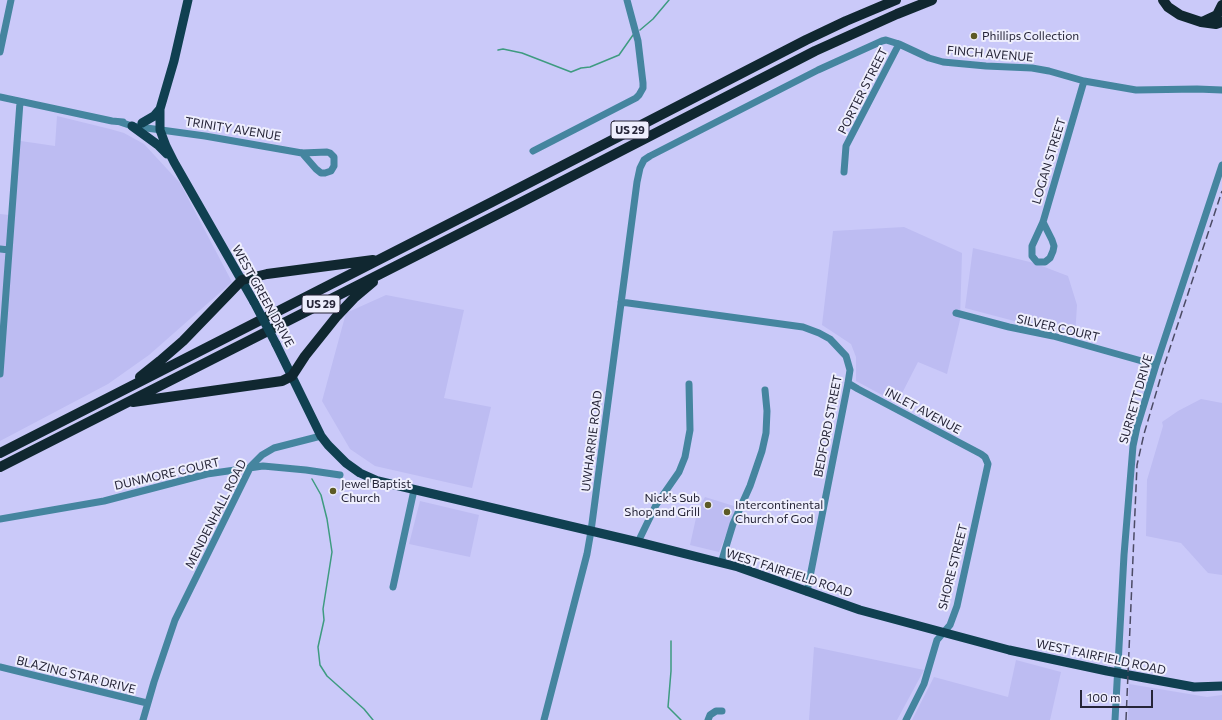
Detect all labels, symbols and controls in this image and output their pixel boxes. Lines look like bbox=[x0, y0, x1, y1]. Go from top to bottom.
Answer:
place label: Phillips Collection bbox=[982, 29, 1079, 43]
marker: Phillips Collection bbox=[969, 31, 979, 41]
street label: FINCH AVENUE bbox=[946, 43, 1034, 65]
street label: PORTER STREET bbox=[835, 45, 891, 137]
street label: TRINITY AVENUE bbox=[184, 114, 282, 144]
street label: LOGAN STREET bbox=[1029, 116, 1069, 206]
road number: US 29 bbox=[611, 121, 649, 139]
street label: WEST GREEN DRIVE bbox=[229, 243, 297, 349]
road number: US 29 bbox=[302, 295, 340, 313]
street label: SILVER COURT bbox=[1015, 312, 1101, 344]
street label: SURRETT DRIVE bbox=[1116, 353, 1156, 445]
street label: BEDFORD STREET bbox=[811, 374, 845, 478]
street label: INLET AVENUE bbox=[882, 385, 964, 437]
street label: UWHARRIE ROAD bbox=[579, 390, 605, 492]
street label: DUNMORE COURT bbox=[113, 455, 221, 493]
street label: MENDENHALL ROAD bbox=[182, 457, 250, 571]
place label: Jewel Baptist Church bbox=[341, 477, 411, 505]
marker: Jewel Baptist Church bbox=[328, 486, 338, 496]
place label: Nick's Sub Shop and Grill bbox=[624, 491, 700, 519]
place label: Intercontinental Church of God bbox=[735, 498, 823, 526]
marker: Nick's Sub Shop and Grill bbox=[703, 500, 713, 510]
marker: Intercontinental Church of God bbox=[722, 507, 732, 517]
street label: SHORE STREET bbox=[935, 523, 971, 611]
street label: WEST FAIRFIELD ROAD bbox=[724, 546, 854, 600]
street label: WEST FAIRFIELD ROAD bbox=[1035, 636, 1167, 678]
street label: BLAZING STAR DRIVE bbox=[15, 653, 137, 697]
scale bar bbox=[1082, 682, 1155, 708]
text: 100 m bbox=[1087, 690, 1121, 704]

